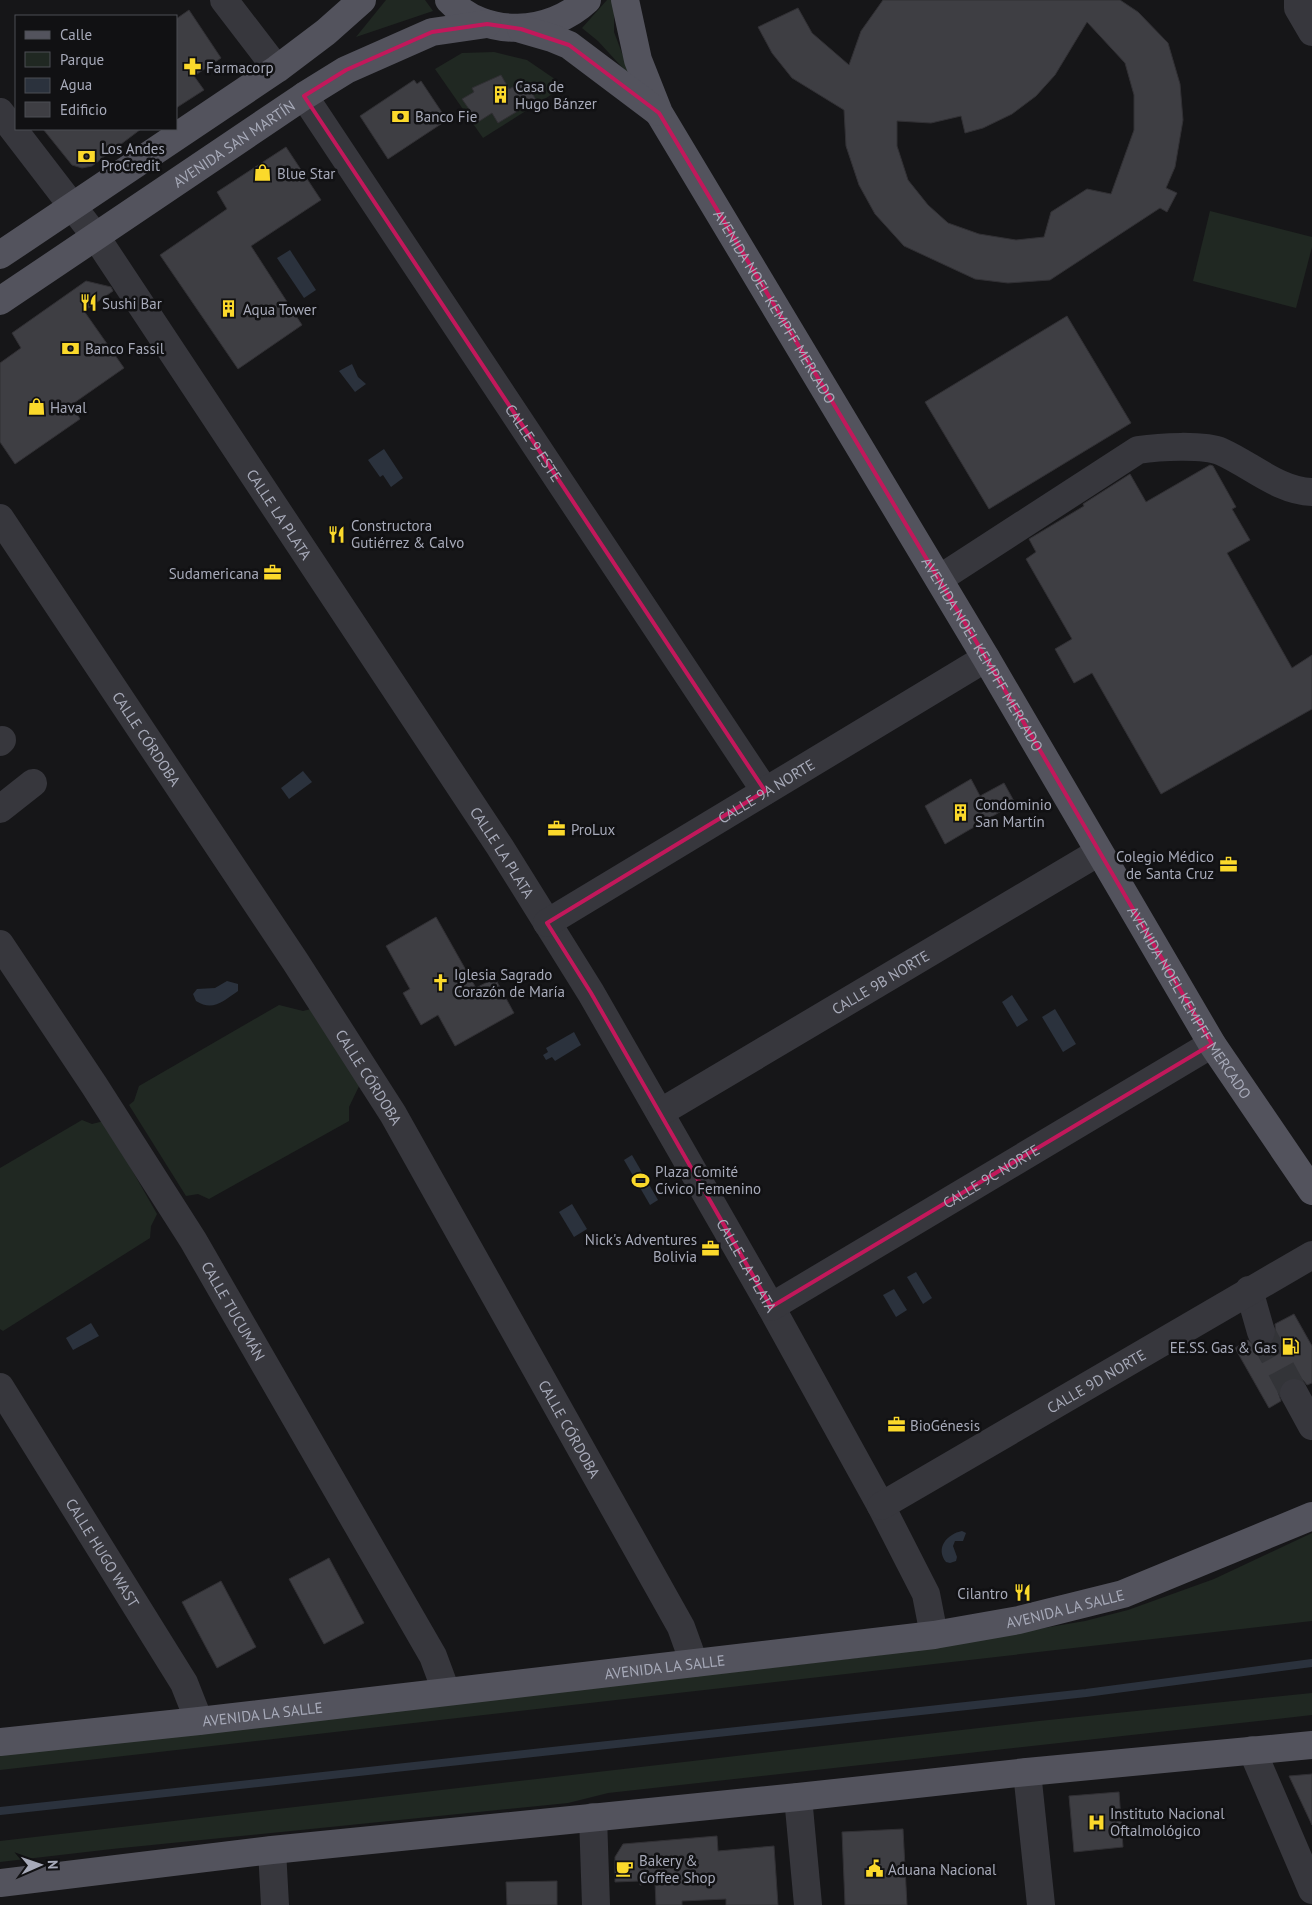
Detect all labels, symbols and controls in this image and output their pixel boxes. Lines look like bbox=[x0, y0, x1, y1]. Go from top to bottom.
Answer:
legend bbox=[15, 15, 178, 130]
text: Calle bbox=[60, 25, 92, 44]
text: Parque bbox=[60, 50, 104, 69]
pharmacy icon: Farmacorp bbox=[182, 57, 202, 77]
place label: Farmacorp bbox=[206, 58, 274, 77]
text: Agua bbox=[60, 75, 92, 94]
place label: Casa de Hugo Bánzer bbox=[515, 77, 597, 113]
building icon: Casa de Hugo Bánzer bbox=[491, 85, 511, 105]
street label: AVENIDA SAN MARTÍN bbox=[169, 95, 298, 191]
text: Edificio bbox=[60, 100, 107, 119]
bank icon: Banco Fie bbox=[391, 106, 411, 126]
place label: Banco Fie bbox=[415, 107, 477, 126]
place label: Los Andes ProCredit bbox=[101, 139, 165, 175]
bank icon: Los Andes ProCredit bbox=[77, 147, 97, 167]
shop icon: Blue Star bbox=[253, 163, 273, 183]
place label: Blue Star bbox=[277, 164, 335, 183]
street label: AVENIDA NOEL KEMPFF MERCADO bbox=[710, 206, 840, 407]
restaurant icon: Sushi Bar bbox=[78, 293, 98, 313]
place label: Sushi Bar bbox=[102, 294, 162, 313]
building icon: Aqua Tower bbox=[219, 299, 239, 319]
place label: Aqua Tower bbox=[243, 300, 317, 319]
bank icon: Banco Fassil bbox=[61, 338, 81, 358]
place label: Banco Fassil bbox=[85, 339, 165, 358]
shop icon: Haval bbox=[26, 397, 46, 417]
place label: Haval bbox=[50, 398, 87, 417]
street label: CALLE 9 ESTE bbox=[501, 400, 566, 485]
street label: CALLE LA PLATA bbox=[243, 465, 316, 563]
place label: Constructora Gutiérrez & Calvo bbox=[351, 516, 464, 552]
restaurant icon: Constructora Gutiérrez & Calvo bbox=[327, 524, 347, 544]
street label: AVENIDA NOEL KEMPFF MERCADO bbox=[918, 553, 1048, 755]
office icon: Sudamericana bbox=[263, 563, 283, 583]
place label: Sudamericana bbox=[169, 564, 259, 583]
street label: CALLE CÓRDOBA bbox=[109, 688, 185, 790]
street label: CALLE 9A NORTE bbox=[714, 754, 818, 827]
place label: Condominio San Martín bbox=[975, 795, 1052, 831]
street label: CALLE LA PLATA bbox=[466, 803, 539, 902]
building icon: Condominio San Martín bbox=[951, 803, 971, 823]
office icon: ProLux bbox=[547, 819, 567, 839]
place label: ProLux bbox=[571, 820, 616, 839]
place label: Colegio Médico de Santa Cruz bbox=[1116, 847, 1214, 883]
office icon: Colegio Médico de Santa Cruz bbox=[1218, 855, 1238, 875]
street label: AVENIDA NOEL KEMPFF MERCADO bbox=[1124, 902, 1256, 1102]
street label: CALLE 9B NORTE bbox=[828, 946, 933, 1018]
place label: Iglesia Sagrado Corazón de María bbox=[454, 965, 565, 1001]
church icon: Iglesia Sagrado Corazón de María bbox=[430, 973, 450, 993]
street label: CALLE CÓRDOBA bbox=[332, 1026, 407, 1128]
street label: CALLE 9C NORTE bbox=[939, 1140, 1043, 1212]
place label: Plaza Comité Cívico Femenino bbox=[655, 1162, 761, 1198]
sports icon: Plaza Comité Cívico Femenino bbox=[631, 1170, 651, 1190]
street label: CALLE LA PLATA bbox=[713, 1215, 781, 1315]
place label: Nick's Adventures Bolivia bbox=[585, 1230, 697, 1266]
office icon: Nick's Adventures Bolivia bbox=[701, 1238, 721, 1258]
street label: CALLE TUCUMÁN bbox=[198, 1258, 270, 1364]
fuel station icon: EE.SS. Gas & Gas bbox=[1281, 1337, 1301, 1357]
place label: EE.SS. Gas & Gas bbox=[1170, 1338, 1277, 1357]
street label: CALLE 9D NORTE bbox=[1043, 1344, 1149, 1417]
street label: CALLE CÓRDOBA bbox=[535, 1376, 605, 1481]
office icon: BioGénesis bbox=[886, 1415, 906, 1435]
place label: BioGénesis bbox=[910, 1416, 980, 1435]
street label: CALLE HUGO WAST bbox=[62, 1495, 144, 1611]
restaurant icon: Cilantro bbox=[1012, 1583, 1032, 1603]
place label: Cilantro bbox=[957, 1584, 1008, 1603]
street label: AVENIDA LA SALLE bbox=[1005, 1585, 1126, 1632]
street label: AVENIDA LA SALLE bbox=[603, 1650, 726, 1683]
street label: AVENIDA LA SALLE bbox=[201, 1697, 324, 1730]
place label: Instituto Nacional Oftalmológico bbox=[1110, 1804, 1225, 1840]
hospital icon: Instituto Nacional Oftalmológico bbox=[1086, 1812, 1106, 1832]
north arrow bbox=[15, 1840, 65, 1890]
place label: Bakery & Coffee Shop bbox=[639, 1851, 716, 1887]
cafe icon: Bakery & Coffee Shop bbox=[615, 1859, 635, 1879]
public building icon: Aduana Nacional bbox=[864, 1859, 884, 1879]
text: N bbox=[44, 1860, 62, 1869]
place label: Aduana Nacional bbox=[888, 1860, 997, 1879]

